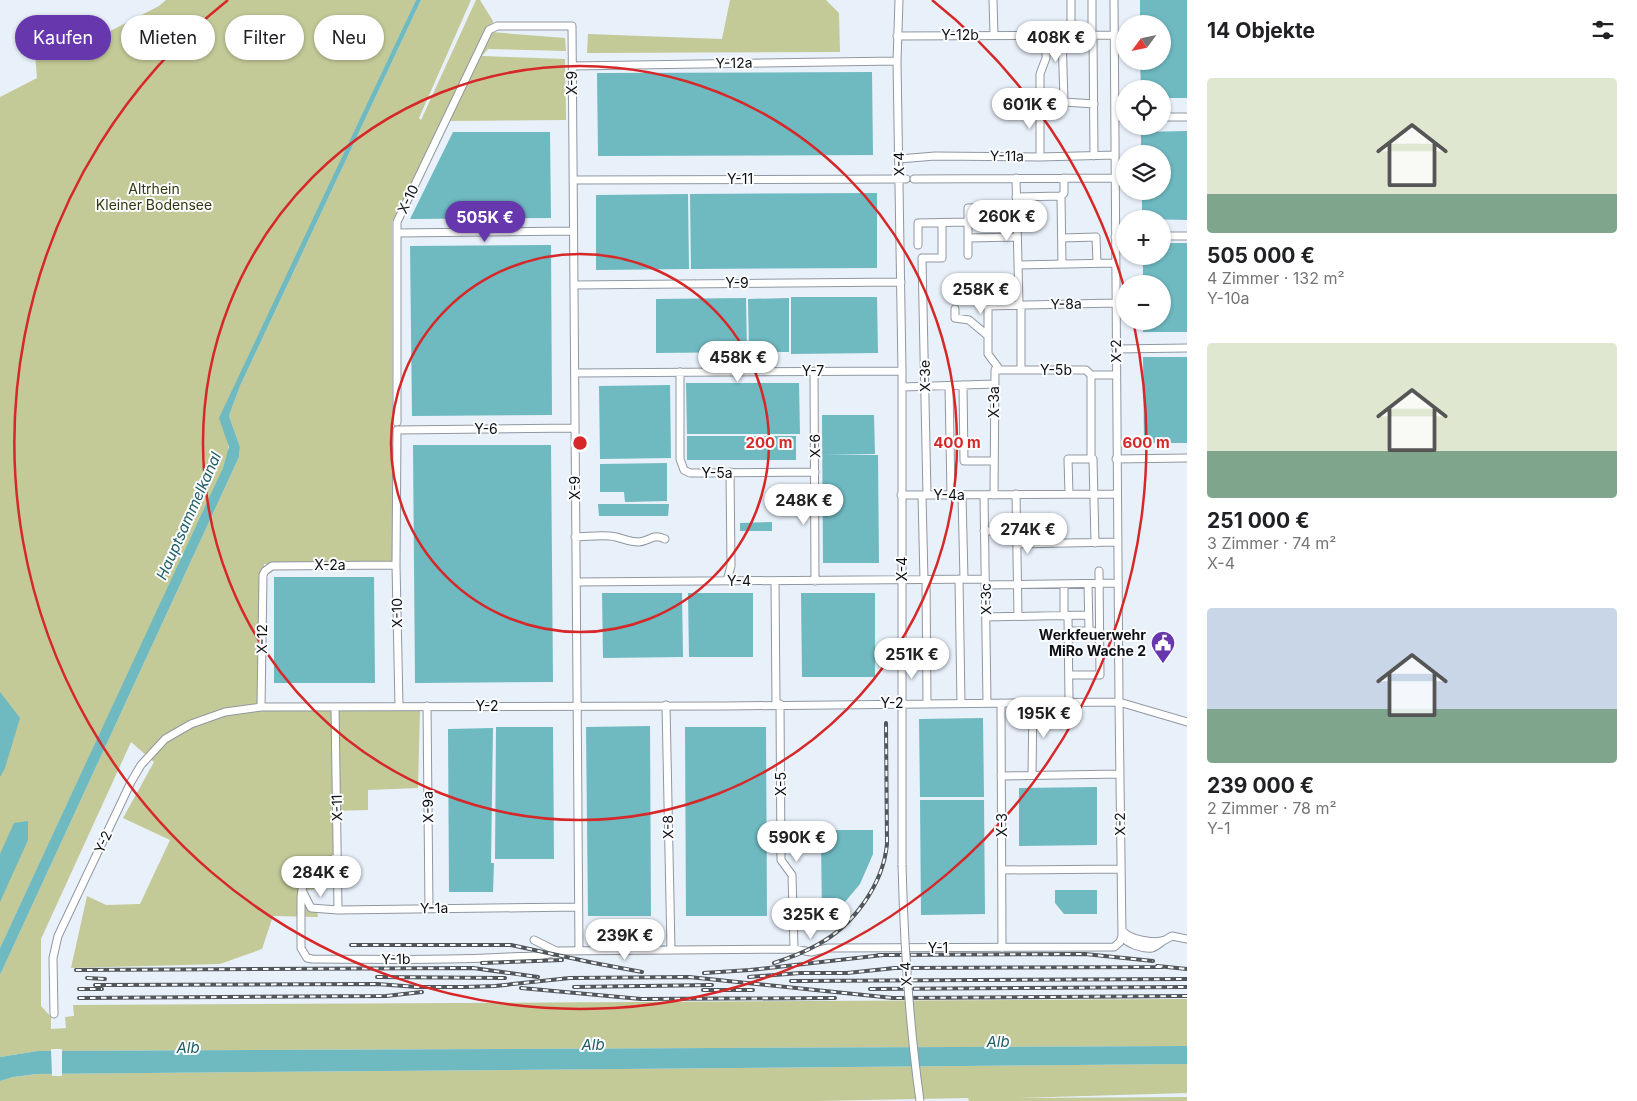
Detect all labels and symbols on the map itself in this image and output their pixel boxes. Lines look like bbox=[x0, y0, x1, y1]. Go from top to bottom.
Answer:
north arrow bbox=[1116, 15, 1171, 70]
pin: 408K € bbox=[1015, 20, 1097, 63]
street label: Y-12b bbox=[941, 26, 979, 43]
street label: Y-12a bbox=[715, 54, 753, 71]
street label: X-9 bbox=[563, 71, 580, 95]
pin: 601K € bbox=[989, 88, 1071, 130]
street label: Y-11a bbox=[990, 147, 1024, 164]
street label: X-4 bbox=[890, 152, 907, 176]
street label: Y-11 bbox=[727, 170, 753, 187]
park label: Altrhein Kleiner Bodensee bbox=[96, 180, 212, 213]
street label: X-10 bbox=[393, 182, 422, 216]
pin: 505K € bbox=[444, 200, 526, 243]
pin: 260K € bbox=[966, 200, 1048, 242]
pin: 258K € bbox=[940, 272, 1022, 315]
street label: Y-9 bbox=[725, 274, 749, 291]
street label: Y-8a bbox=[1050, 295, 1082, 312]
street label: X-2 bbox=[1107, 339, 1124, 363]
pin: 458K € bbox=[697, 340, 779, 383]
street label: X-3e bbox=[916, 360, 933, 392]
street label: Y-5b bbox=[1040, 361, 1072, 378]
street label: Y-7 bbox=[802, 362, 824, 379]
street label: X-3a bbox=[985, 386, 1002, 418]
street label: Y-6 bbox=[474, 420, 498, 437]
text: 200 m bbox=[746, 433, 792, 452]
text: 400 m bbox=[933, 433, 981, 452]
text: 600 m bbox=[1122, 433, 1170, 452]
centre of rings bbox=[571, 434, 589, 452]
street label: X-6 bbox=[806, 434, 823, 458]
water label: Hauptsammelkanal bbox=[152, 449, 225, 583]
street label: Y-5a bbox=[701, 464, 733, 481]
street label: X-9 bbox=[566, 476, 583, 500]
pin: 248K € bbox=[763, 484, 845, 526]
street label: Y-4a bbox=[933, 486, 965, 503]
pin: 274K € bbox=[987, 512, 1069, 555]
street label: X-2a bbox=[314, 556, 346, 573]
street label: X-4 bbox=[893, 557, 910, 581]
street label: Y-4 bbox=[727, 572, 751, 589]
street label: X-3c bbox=[977, 583, 994, 615]
street label: X-10 bbox=[388, 598, 405, 628]
street label: X-12 bbox=[253, 624, 270, 654]
place label: Werkfeuerwehr MiRo Wache 2 bbox=[1039, 626, 1146, 659]
public building icon: Werkfeuerwehr MiRo Wache 2 bbox=[1150, 630, 1176, 664]
pin: 251K € bbox=[871, 638, 953, 680]
street label: Y-2 bbox=[881, 694, 903, 711]
pin: 195K € bbox=[1003, 696, 1085, 739]
street label: Y-2 bbox=[476, 697, 498, 714]
street label: X-5 bbox=[772, 772, 789, 796]
street label: X-9a bbox=[419, 791, 436, 823]
street label: X-11 bbox=[328, 794, 345, 822]
street label: X-2 bbox=[1111, 812, 1128, 836]
street label: X-3 bbox=[993, 813, 1010, 837]
street label: X-8 bbox=[659, 815, 676, 839]
pin: 590K € bbox=[756, 820, 838, 863]
street label: Y-2 bbox=[90, 828, 115, 856]
pin: 284K € bbox=[280, 856, 362, 898]
pin: 325K € bbox=[770, 898, 852, 940]
street label: Y-1a bbox=[420, 899, 448, 916]
pin: 239K € bbox=[584, 918, 666, 961]
street label: Y-1 bbox=[928, 939, 948, 956]
street label: Y-1b bbox=[381, 950, 411, 967]
street label: X-4 bbox=[896, 961, 915, 987]
water label: Alb bbox=[985, 1032, 1010, 1051]
water label: Alb bbox=[580, 1035, 605, 1054]
water label: Alb bbox=[175, 1038, 200, 1057]

